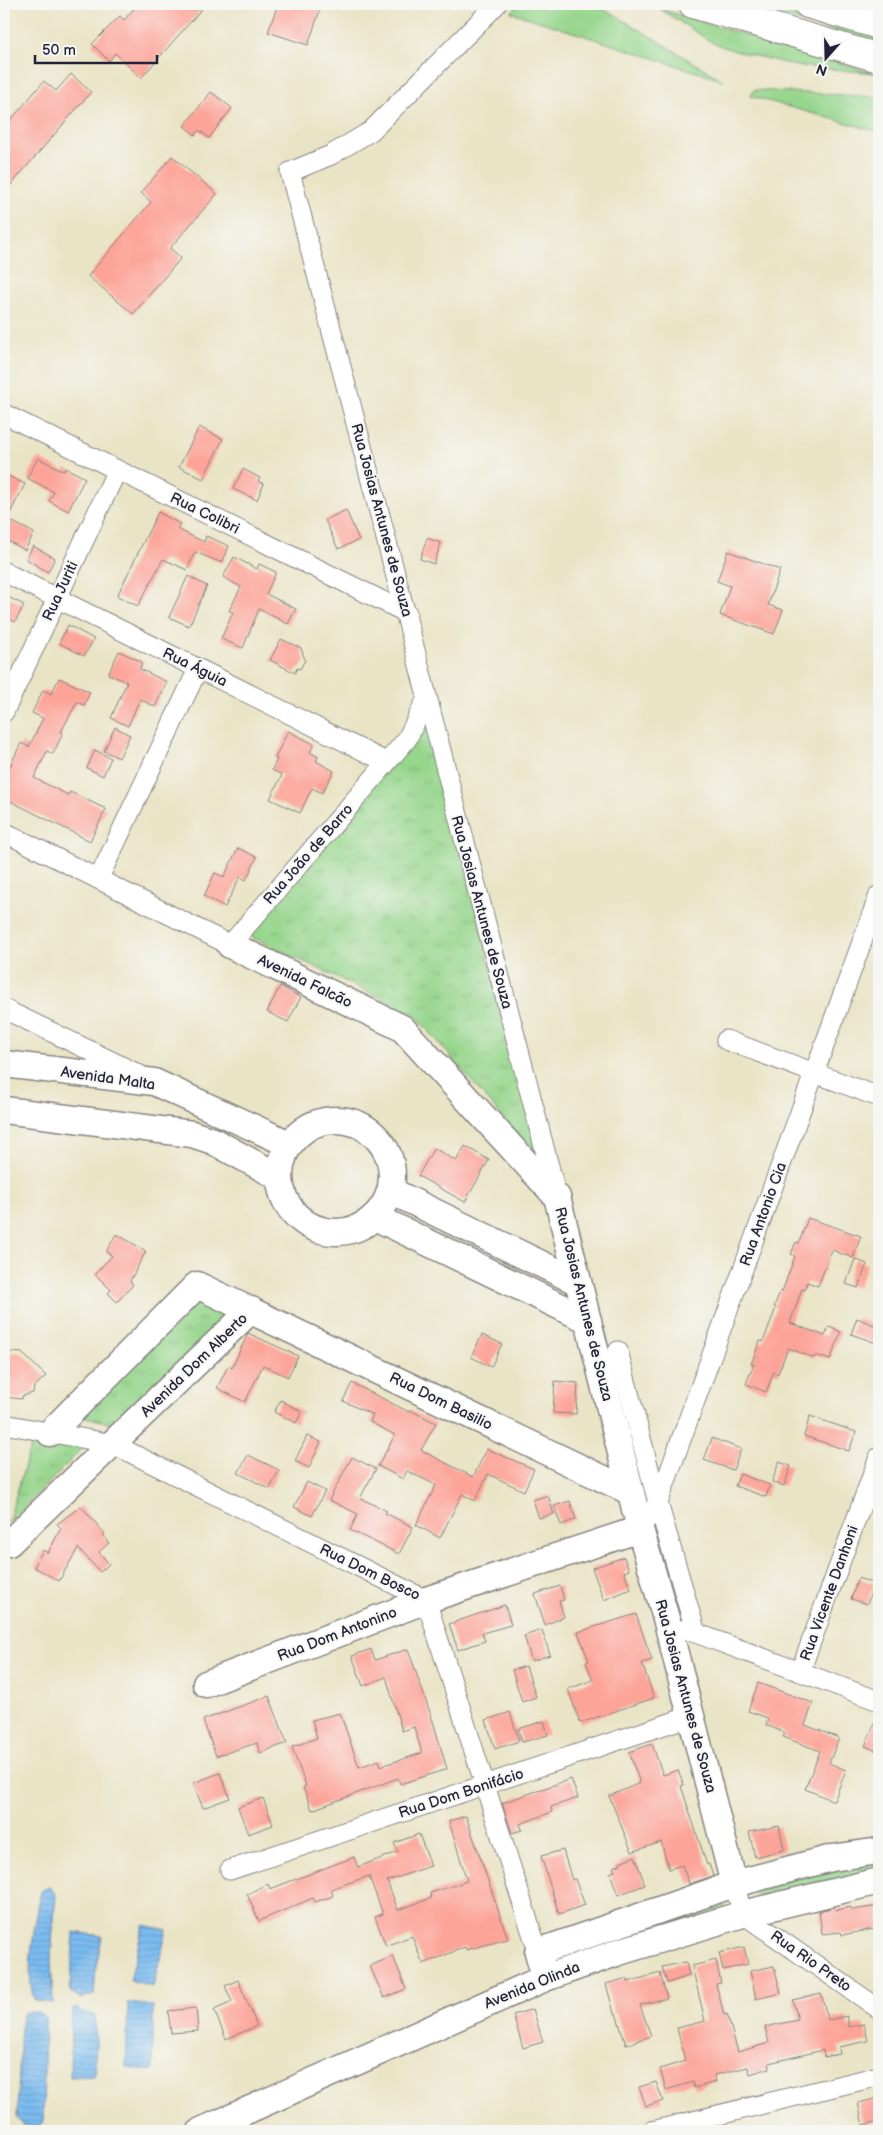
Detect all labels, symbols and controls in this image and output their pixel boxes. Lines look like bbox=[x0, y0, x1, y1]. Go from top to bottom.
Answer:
scale bar bbox=[35, 32, 158, 64]
north arrow bbox=[800, 32, 850, 82]
text: 50 m bbox=[42, 41, 76, 60]
text: N bbox=[814, 60, 830, 80]
street label: Rua Josias Antunes de Souza bbox=[347, 421, 417, 619]
street label: Rua Colibri bbox=[167, 488, 243, 538]
street label: Rua Juriti bbox=[38, 558, 83, 624]
street label: Rua Águia bbox=[159, 644, 230, 691]
street label: Rua João de Barro bbox=[259, 800, 357, 909]
street label: Rua Josias Antunes de Souza bbox=[447, 813, 517, 1011]
street label: Avenida Falcão bbox=[254, 950, 355, 1013]
street label: Avenida Malta bbox=[59, 1062, 156, 1095]
street label: Rua Antonio Cia bbox=[736, 1160, 791, 1269]
street label: Rua Josias Antunes de Souza bbox=[550, 1205, 617, 1403]
street label: Avenida Dom Alberto bbox=[137, 1309, 252, 1421]
street label: Rua Dom Basilio bbox=[386, 1368, 495, 1435]
street label: Rua Vicente Danhoni bbox=[796, 1523, 863, 1664]
street label: Rua Dom Bosco bbox=[316, 1540, 423, 1605]
street label: Rua Josias Antunes de Souza bbox=[651, 1597, 721, 1795]
street label: Rua Dom Antonino bbox=[275, 1603, 400, 1666]
street label: Rua Dom Bonifácio bbox=[396, 1764, 526, 1823]
street label: Rua Rio Preto bbox=[767, 1927, 855, 1996]
street label: Avenida Olinda bbox=[482, 1958, 583, 2013]

